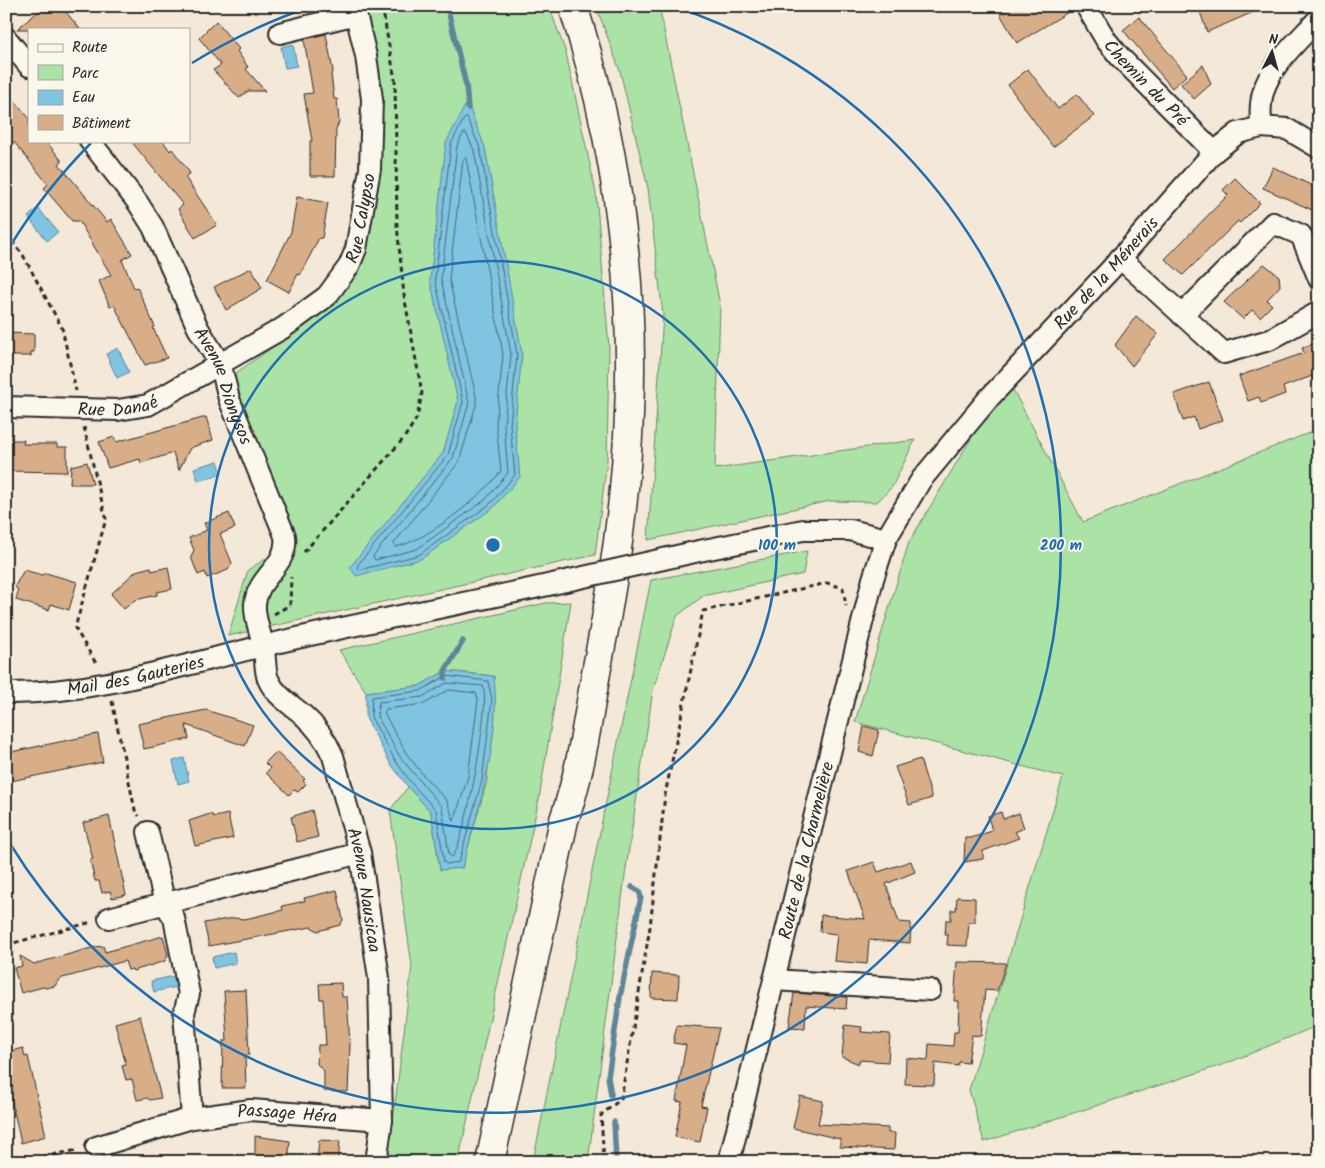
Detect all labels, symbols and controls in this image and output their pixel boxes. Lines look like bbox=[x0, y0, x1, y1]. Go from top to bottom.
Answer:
legend bbox=[28, 28, 190, 142]
north arrow bbox=[1248, 28, 1298, 78]
text: N bbox=[1268, 29, 1279, 51]
street label: Chemin du Pré bbox=[1095, 34, 1195, 135]
text: Route bbox=[72, 36, 108, 60]
text: Parc bbox=[72, 62, 99, 86]
text: Eau bbox=[72, 86, 95, 110]
text: Bâtiment bbox=[72, 112, 131, 136]
street label: Rue Calypso bbox=[338, 171, 385, 268]
street label: Rue de la Ménerais bbox=[1047, 210, 1167, 337]
street label: Avenue Dionysos bbox=[185, 322, 259, 450]
street label: Rue Danaé bbox=[77, 388, 165, 427]
text: 100 m bbox=[758, 534, 796, 558]
text: 200 m bbox=[1040, 534, 1082, 558]
centre of rings bbox=[484, 536, 502, 554]
street label: Mail des Gauteries bbox=[65, 648, 208, 705]
street label: Route de la Charmelière bbox=[772, 759, 843, 943]
street label: Avenue Nausicaa bbox=[338, 824, 388, 955]
street label: Passage Héra bbox=[235, 1097, 338, 1133]

